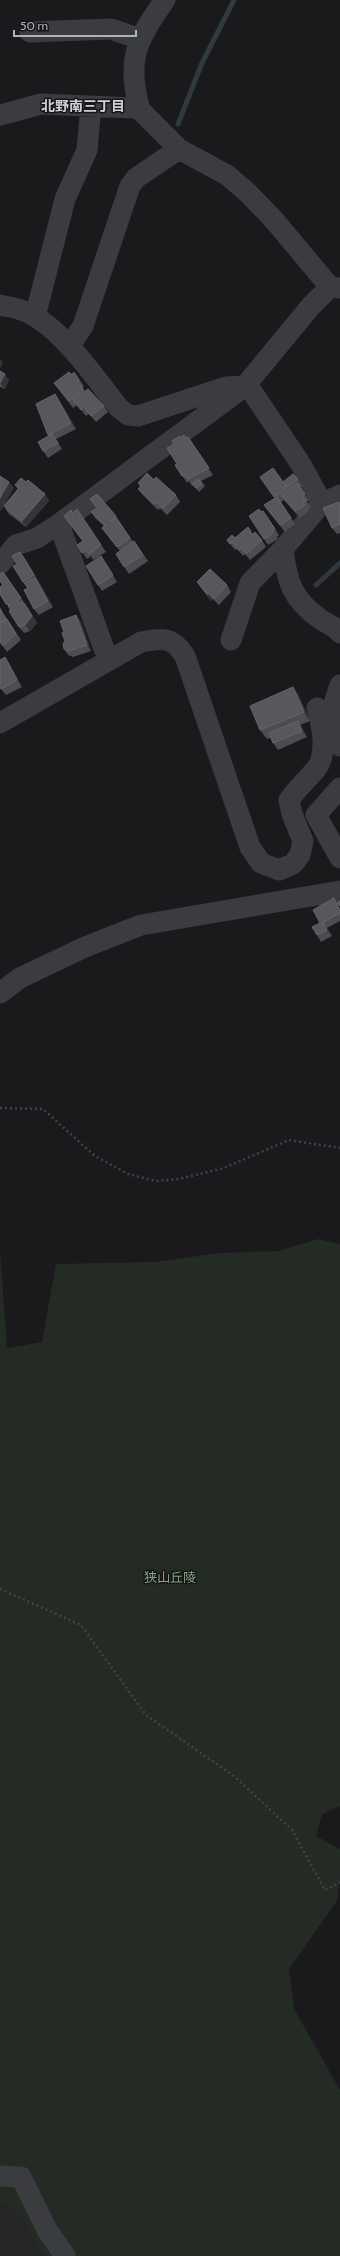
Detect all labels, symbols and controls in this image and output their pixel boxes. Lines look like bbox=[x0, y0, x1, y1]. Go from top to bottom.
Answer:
scale bar bbox=[14, 12, 136, 38]
text: 50 m bbox=[20, 18, 48, 33]
district label: 北野南三丁目 bbox=[41, 97, 125, 115]
park label: 狭山丘陵 bbox=[144, 1569, 196, 1585]

